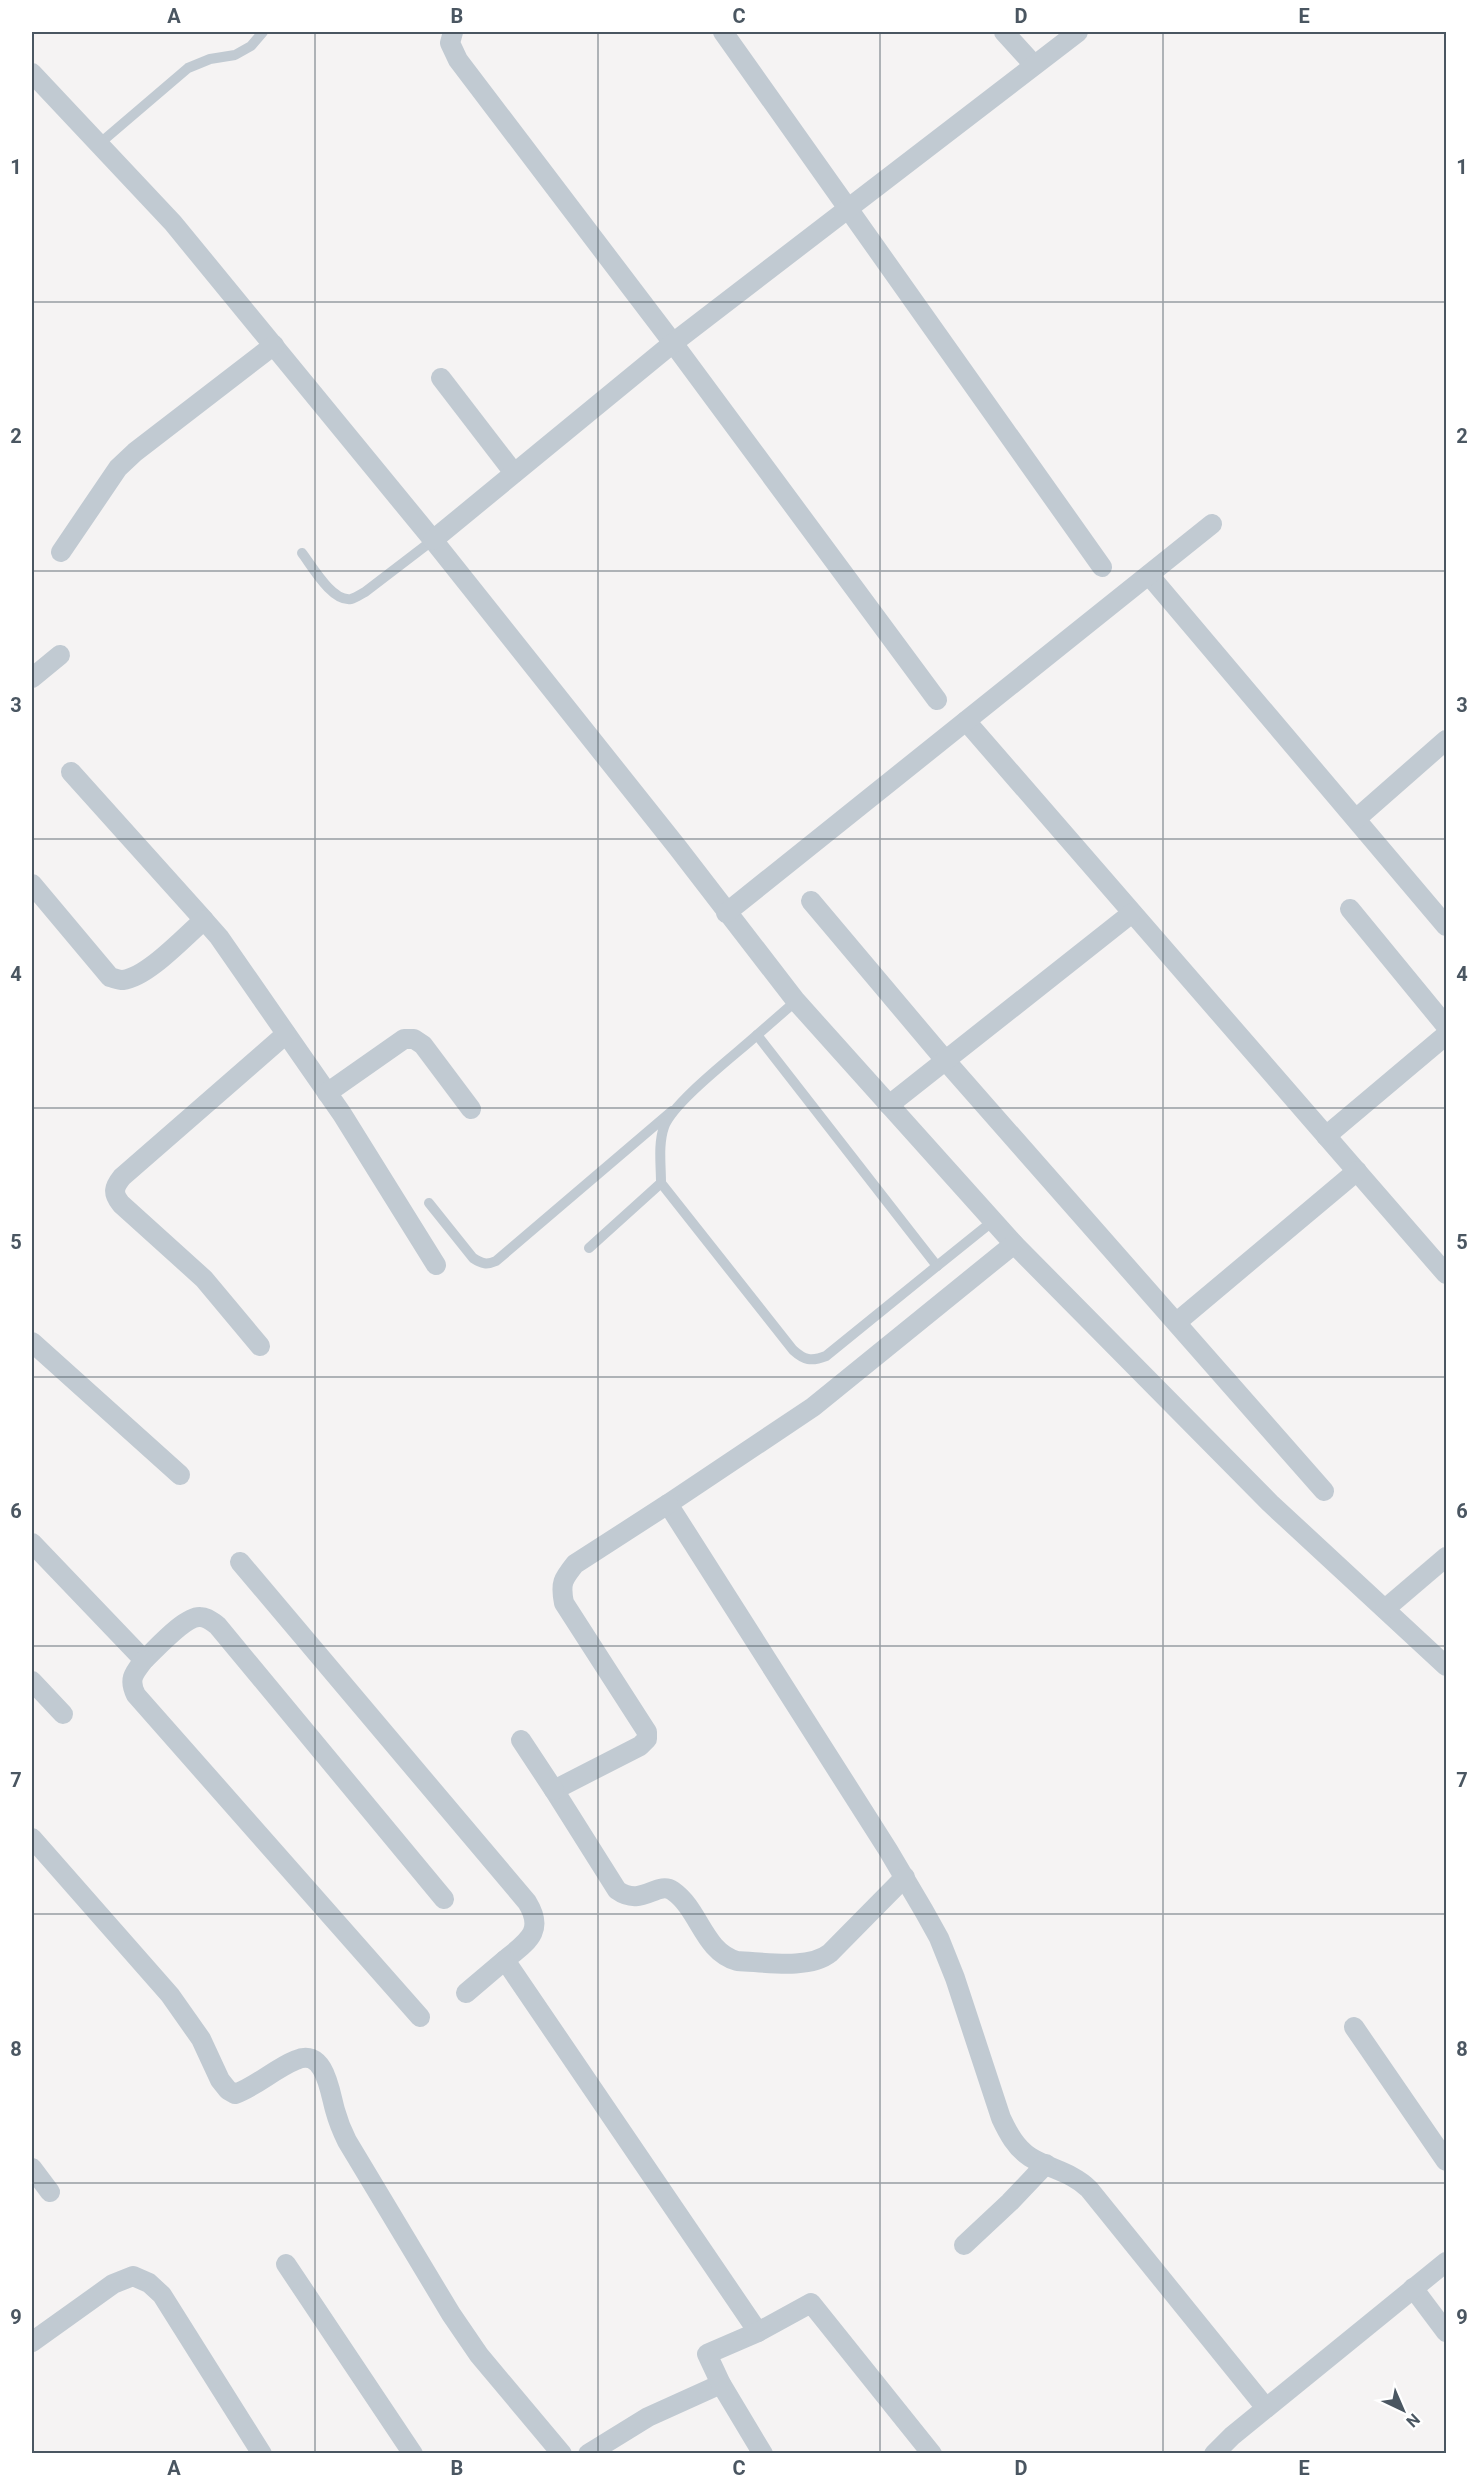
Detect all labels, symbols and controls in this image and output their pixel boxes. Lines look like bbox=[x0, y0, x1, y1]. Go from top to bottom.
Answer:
text: A bbox=[167, 4, 181, 28]
text: B bbox=[451, 4, 463, 28]
text: C bbox=[732, 4, 746, 28]
text: D bbox=[1015, 4, 1028, 28]
text: E bbox=[1298, 4, 1310, 28]
text: 1 bbox=[10, 155, 22, 179]
text: 1 bbox=[1456, 155, 1468, 179]
text: 2 bbox=[10, 424, 22, 448]
text: 2 bbox=[1456, 424, 1468, 448]
text: 3 bbox=[10, 693, 22, 717]
text: 3 bbox=[1456, 693, 1468, 717]
text: 4 bbox=[10, 962, 22, 986]
text: 4 bbox=[1456, 962, 1468, 986]
text: 5 bbox=[10, 1230, 22, 1254]
text: 5 bbox=[1456, 1230, 1468, 1254]
text: 6 bbox=[10, 1499, 22, 1523]
text: 6 bbox=[1456, 1499, 1468, 1523]
text: 7 bbox=[10, 1768, 22, 1792]
text: 7 bbox=[1456, 1768, 1468, 1792]
text: 8 bbox=[10, 2037, 22, 2061]
text: 8 bbox=[1456, 2037, 1468, 2061]
text: 9 bbox=[10, 2305, 22, 2329]
text: 9 bbox=[1456, 2305, 1468, 2329]
north arrow bbox=[1373, 2380, 1433, 2440]
text: N bbox=[1402, 2410, 1424, 2431]
text: A bbox=[167, 2456, 181, 2480]
text: B bbox=[451, 2456, 463, 2480]
text: C bbox=[732, 2456, 746, 2480]
text: D bbox=[1015, 2456, 1028, 2480]
text: E bbox=[1298, 2456, 1310, 2480]

